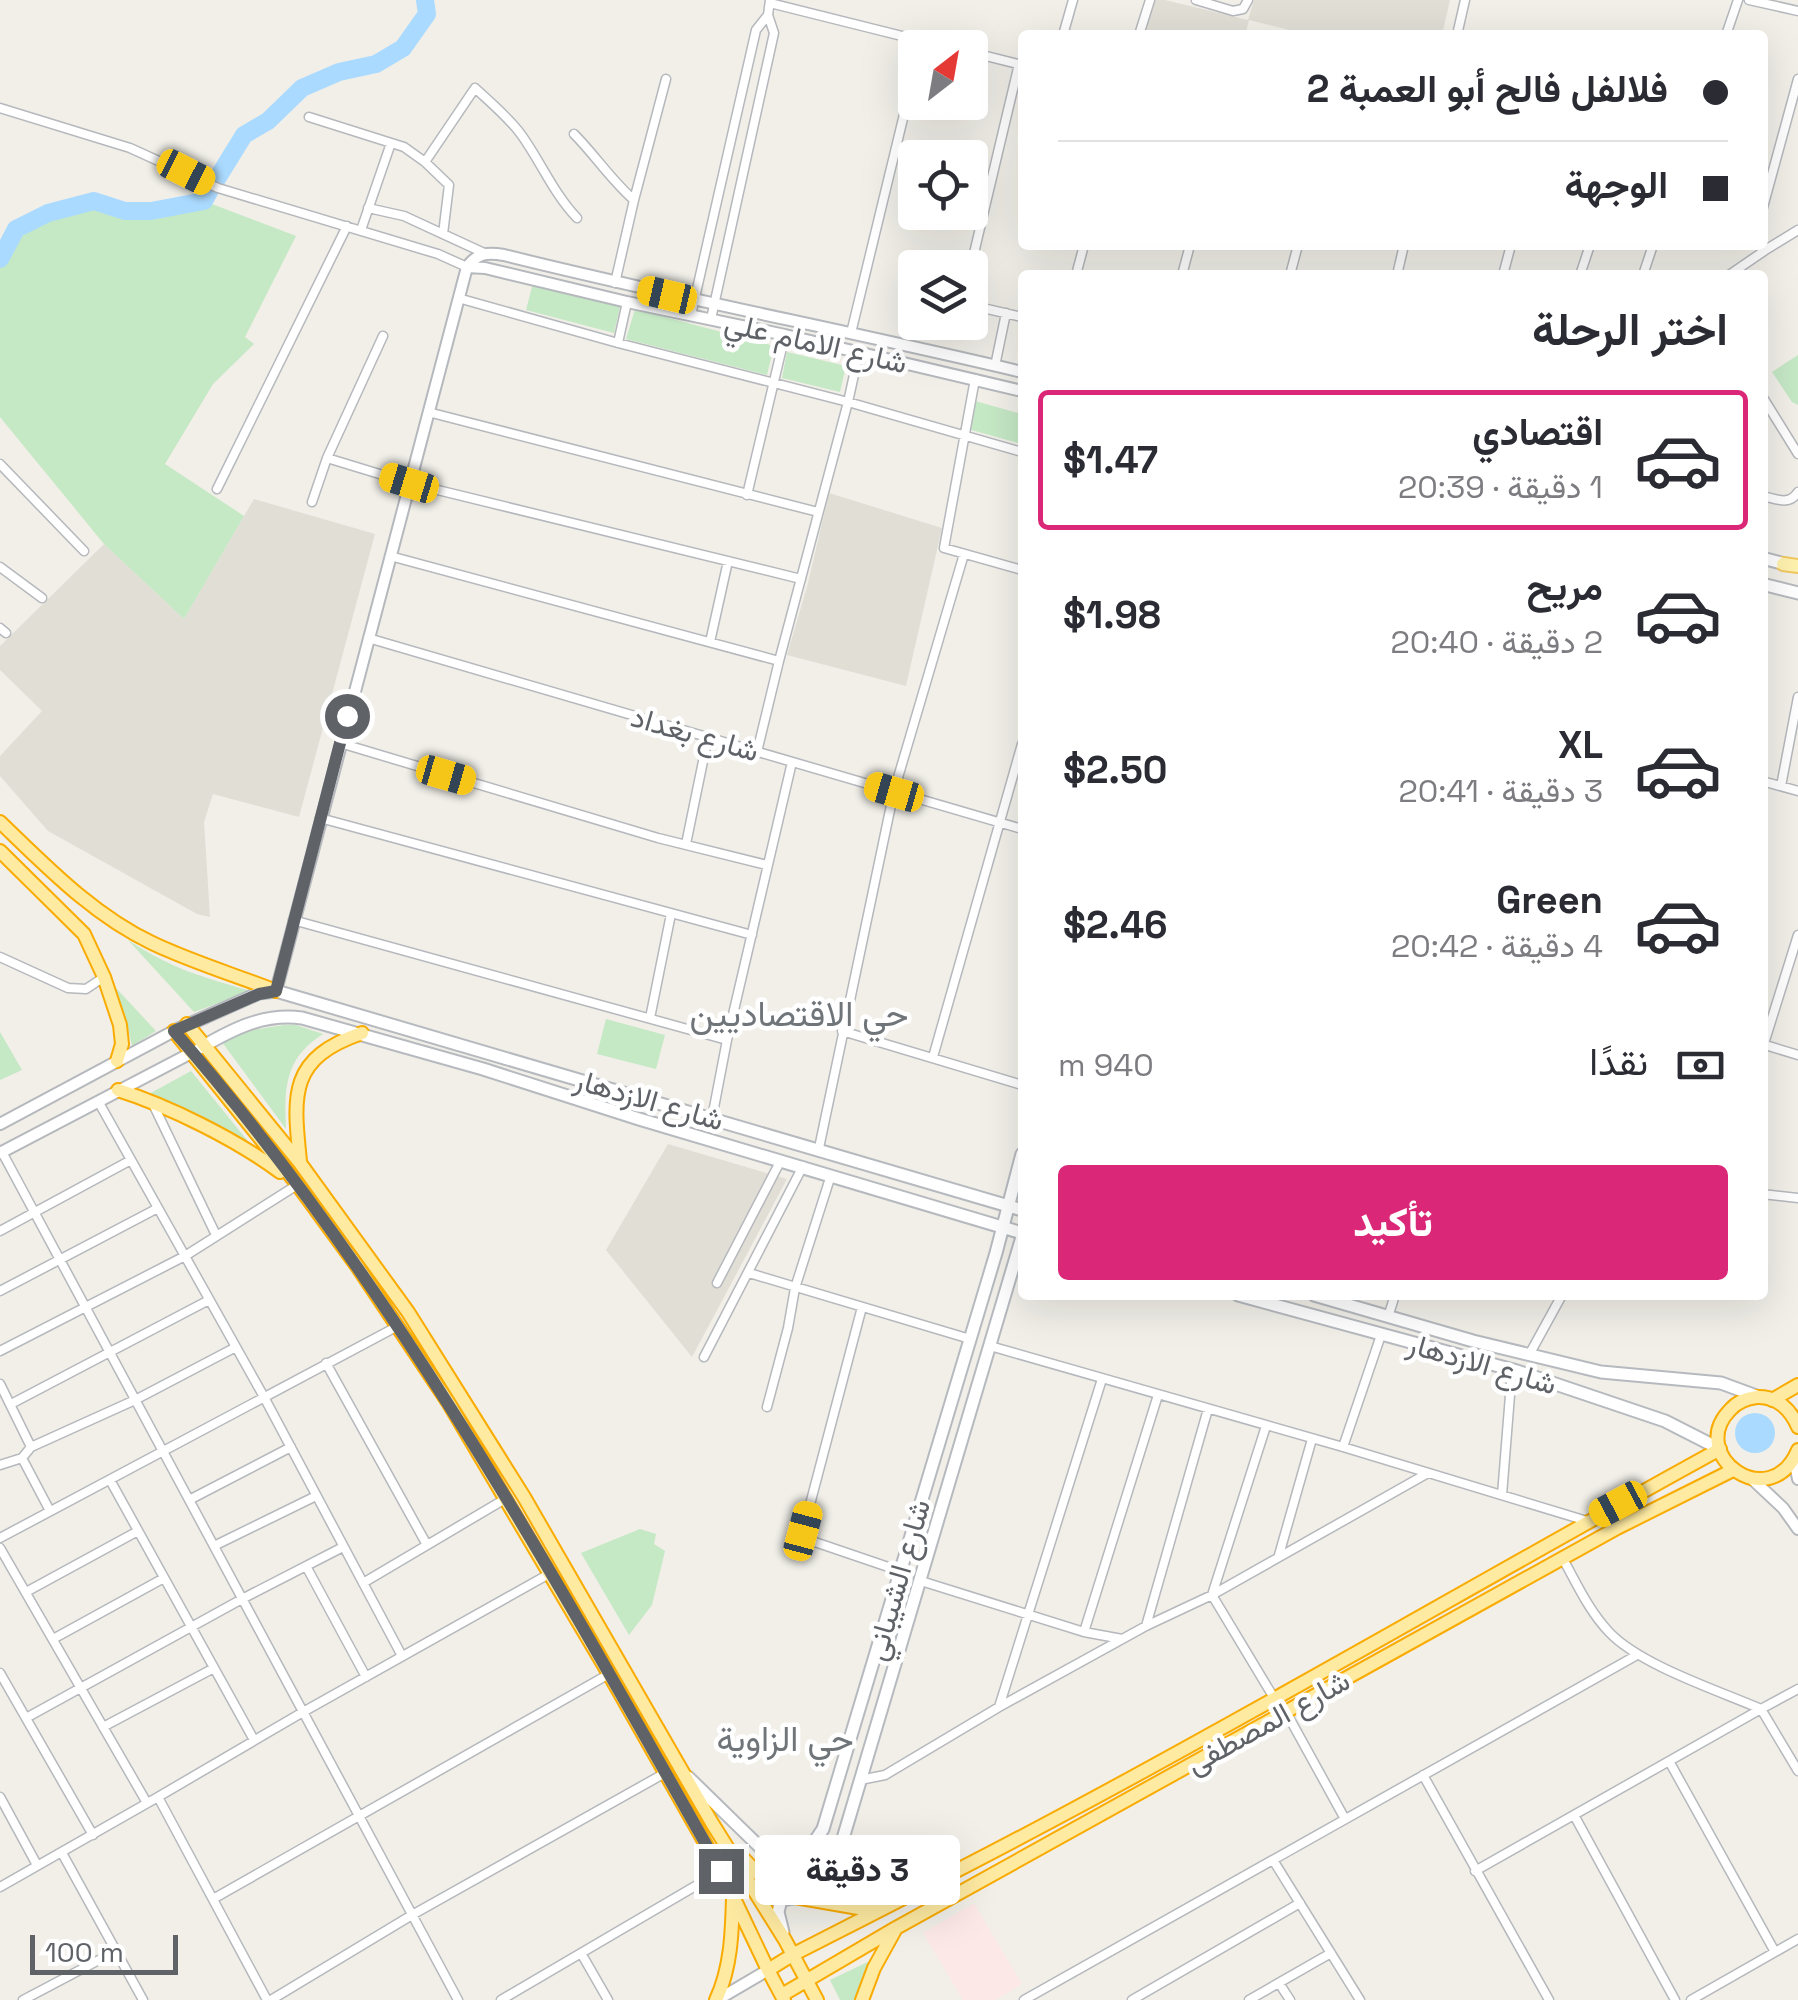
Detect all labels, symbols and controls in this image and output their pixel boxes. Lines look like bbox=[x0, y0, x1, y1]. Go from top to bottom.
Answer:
north arrow bbox=[898, 30, 988, 120]
map controls bbox=[898, 30, 988, 340]
text: فلالفل فالح أبو العمبة 2 bbox=[1307, 65, 1668, 113]
button: locate bbox=[898, 140, 988, 230]
car bbox=[152, 145, 220, 199]
text: الوجهة bbox=[1565, 161, 1668, 209]
button: layers bbox=[898, 250, 988, 340]
car bbox=[634, 274, 700, 316]
text: اختر الرحلة bbox=[1532, 301, 1728, 358]
street label: شارع الامام علي bbox=[720, 303, 911, 387]
text: اقتصادي bbox=[1472, 408, 1603, 456]
icon: car bbox=[1633, 415, 1723, 505]
text: $1.47 bbox=[1063, 436, 1158, 484]
car bbox=[376, 460, 442, 506]
text: 1 دقيقة · 20:39 bbox=[1398, 467, 1603, 507]
text: مريح bbox=[1527, 563, 1603, 611]
icon: car bbox=[1633, 570, 1723, 660]
text: $1.98 bbox=[1063, 591, 1161, 639]
text: 2 دقيقة · 20:40 bbox=[1391, 622, 1603, 662]
route start bbox=[325, 694, 370, 739]
street label: شارع بغداد bbox=[626, 697, 764, 771]
text: XL bbox=[1558, 721, 1603, 769]
icon: car bbox=[1633, 725, 1723, 815]
text: $2.50 bbox=[1063, 746, 1167, 794]
car bbox=[413, 752, 479, 798]
car bbox=[861, 769, 927, 815]
text: 3 دقيقة · 20:41 bbox=[1398, 771, 1603, 811]
text: Green bbox=[1496, 876, 1603, 924]
icon: car bbox=[1633, 880, 1723, 970]
text: $2.46 bbox=[1063, 901, 1168, 949]
text: 4 دقيقة · 20:42 bbox=[1391, 926, 1603, 966]
district label: حي الاقتصاديين bbox=[690, 992, 908, 1043]
text: نقدًا bbox=[1589, 1038, 1648, 1086]
icon: cash bbox=[1673, 1038, 1728, 1093]
text: 940 m bbox=[1058, 1045, 1154, 1085]
street label: شارع الازدهار bbox=[569, 1059, 728, 1140]
button: تأكيد bbox=[1058, 1165, 1728, 1280]
street label: شارع الازدهار bbox=[1402, 1323, 1561, 1404]
car bbox=[1584, 1477, 1652, 1531]
street label: شارع الشيباني bbox=[856, 1495, 944, 1666]
car bbox=[781, 1498, 825, 1564]
street label: شارع المصطفى bbox=[1179, 1661, 1357, 1783]
district label: حي الزاوية bbox=[716, 1717, 854, 1768]
callout: 3 دقيقة bbox=[756, 1836, 961, 1906]
route end bbox=[699, 1849, 744, 1894]
text: 3 دقيقة bbox=[806, 1850, 909, 1890]
scale bar bbox=[30, 1930, 178, 1974]
text: 100 m bbox=[45, 1934, 124, 1970]

